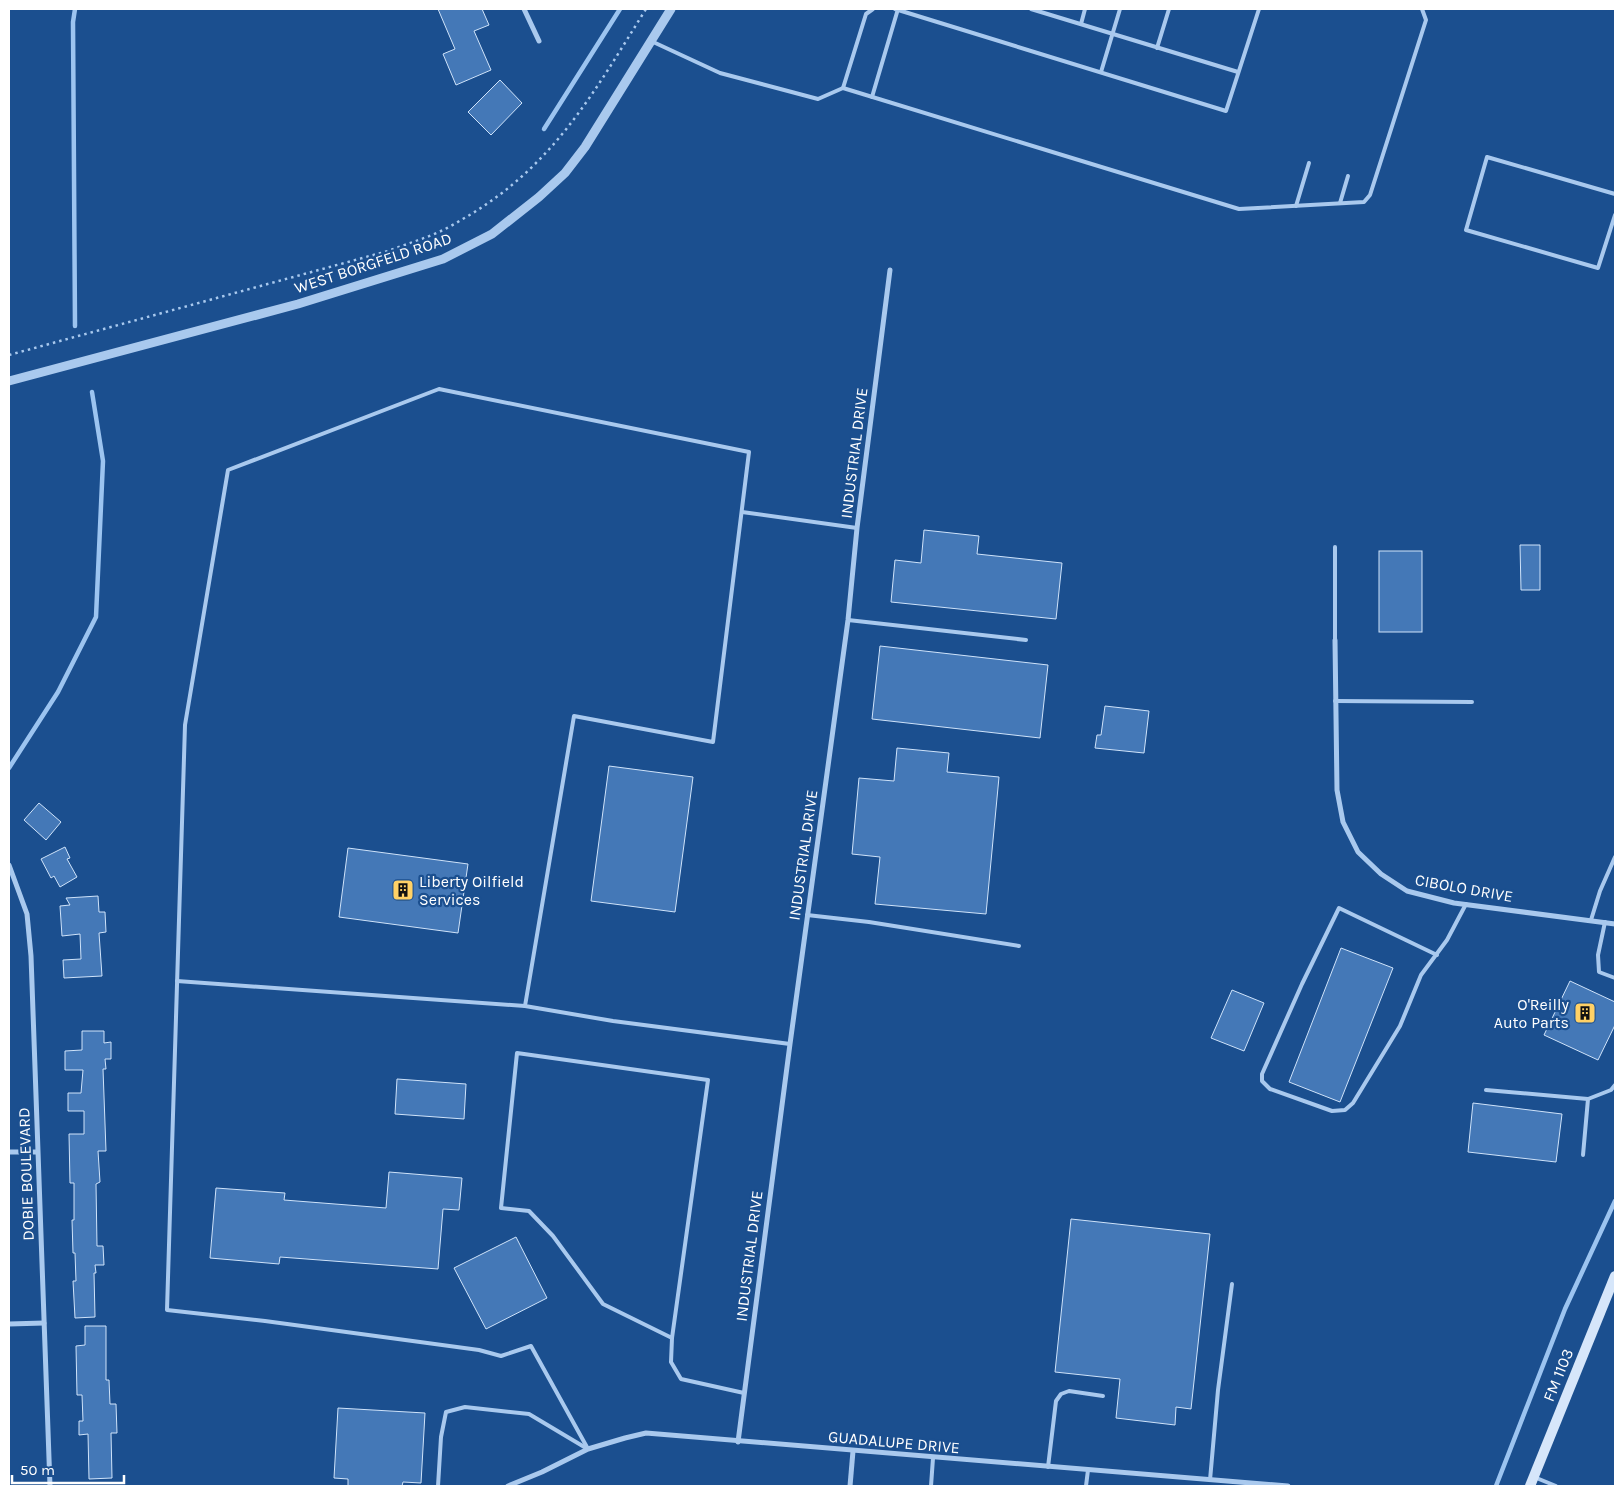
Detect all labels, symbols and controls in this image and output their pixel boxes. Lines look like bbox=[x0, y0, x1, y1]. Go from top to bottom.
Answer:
street label: WEST BORGFELD ROAD bbox=[292, 229, 454, 297]
street label: INDUSTRIAL DRIVE bbox=[837, 386, 871, 520]
street label: INDUSTRIAL DRIVE bbox=[784, 788, 822, 922]
street label: CIBOLO DRIVE bbox=[1414, 870, 1514, 906]
place label: Liberty Oilfield Services bbox=[419, 872, 524, 909]
building icon: Liberty Oilfield Services bbox=[391, 878, 415, 902]
place label: O'Reilly Auto Parts bbox=[1494, 995, 1570, 1032]
building icon: O'Reilly Auto Parts bbox=[1573, 1001, 1597, 1025]
street label: DOBIE BOULEVARD bbox=[14, 1107, 38, 1241]
street label: INDUSTRIAL DRIVE bbox=[732, 1189, 766, 1323]
street label: FM 1103 bbox=[1539, 1346, 1577, 1404]
street label: GUADALUPE DRIVE bbox=[827, 1427, 961, 1457]
scale bar bbox=[12, 1452, 125, 1484]
text: 50 m bbox=[20, 1461, 55, 1479]

